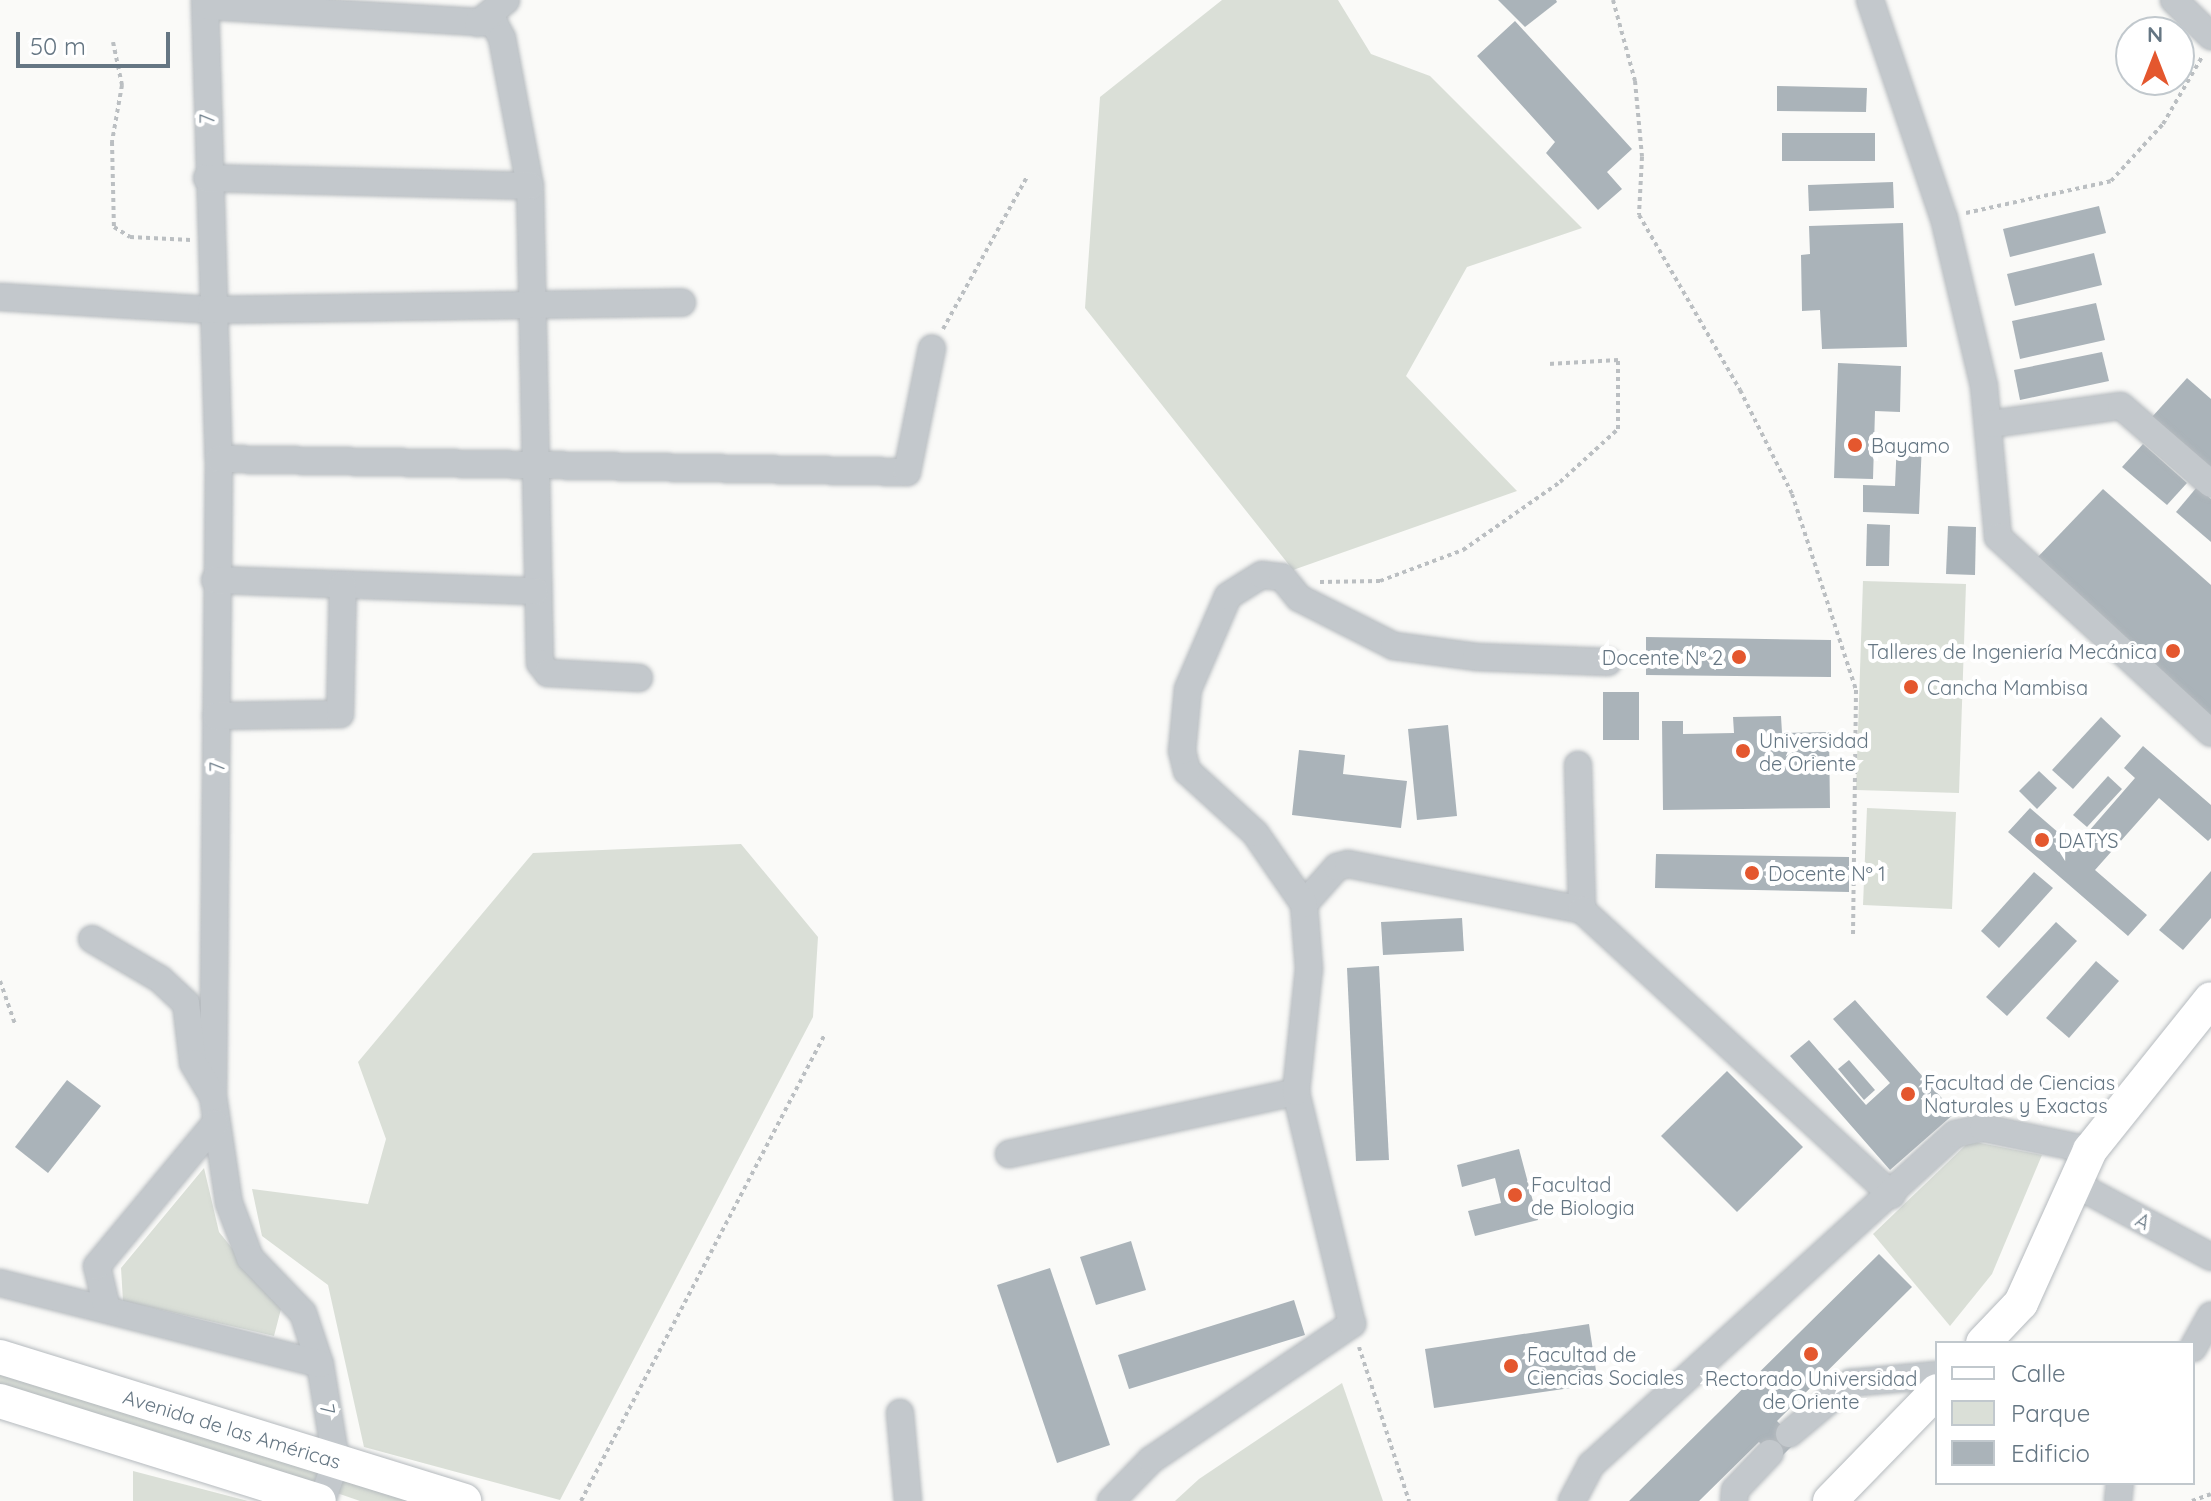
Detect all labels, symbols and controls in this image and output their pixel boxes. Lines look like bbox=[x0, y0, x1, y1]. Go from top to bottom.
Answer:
scale bar bbox=[20, 16, 174, 66]
north arrow bbox=[2115, 16, 2195, 96]
text: N bbox=[2147, 20, 2163, 48]
text: 50 m bbox=[30, 31, 86, 61]
street label: 7 bbox=[195, 114, 219, 124]
place label: Bayamo bbox=[1871, 433, 1950, 457]
marker: Bayamo bbox=[1846, 436, 1864, 454]
place label: Talleres de Ingeniería Mecánica bbox=[1867, 639, 2157, 663]
marker: Talleres de Ingeniería Mecánica bbox=[2164, 642, 2182, 660]
place label: Docente Nº 2 bbox=[1602, 645, 1723, 669]
marker: Docente Nº 2 bbox=[1730, 648, 1748, 666]
place label: Cancha Mambisa bbox=[1927, 675, 2088, 699]
marker: Cancha Mambisa bbox=[1902, 678, 1920, 696]
place label: Universidad de Oriente bbox=[1759, 728, 1869, 775]
marker: Universidad de Oriente bbox=[1734, 742, 1752, 760]
street label: 7 bbox=[205, 762, 229, 772]
place label: DATYS bbox=[2058, 828, 2118, 852]
marker: DATYS bbox=[2033, 831, 2051, 849]
place label: Docente Nº 1 bbox=[1768, 861, 1886, 885]
marker: Docente Nº 1 bbox=[1743, 864, 1761, 882]
place label: Facultad de Ciencias Naturales y Exactas bbox=[1924, 1070, 2115, 1117]
marker: Facultad de Ciencias Naturales y Exactas bbox=[1899, 1085, 1917, 1103]
place label: Facultad de Biologia bbox=[1531, 1172, 1635, 1219]
marker: Facultad de Biologia bbox=[1506, 1186, 1524, 1204]
street label: A bbox=[2132, 1207, 2154, 1235]
legend bbox=[1935, 1341, 2195, 1485]
place label: Facultad de Ciencias Sociales bbox=[1527, 1342, 1684, 1389]
marker: Rectorado Universidad de Oriente bbox=[1802, 1345, 1820, 1363]
marker: Facultad de Ciencias Sociales bbox=[1502, 1357, 1520, 1375]
text: Calle bbox=[2011, 1358, 2066, 1388]
place label: Rectorado Universidad de Oriente bbox=[1705, 1366, 1917, 1413]
street label: Avenida de las Américas bbox=[120, 1384, 344, 1474]
text: Parque bbox=[2011, 1398, 2090, 1428]
street label: 7 bbox=[315, 1402, 341, 1416]
text: Edificio bbox=[2011, 1438, 2090, 1468]

